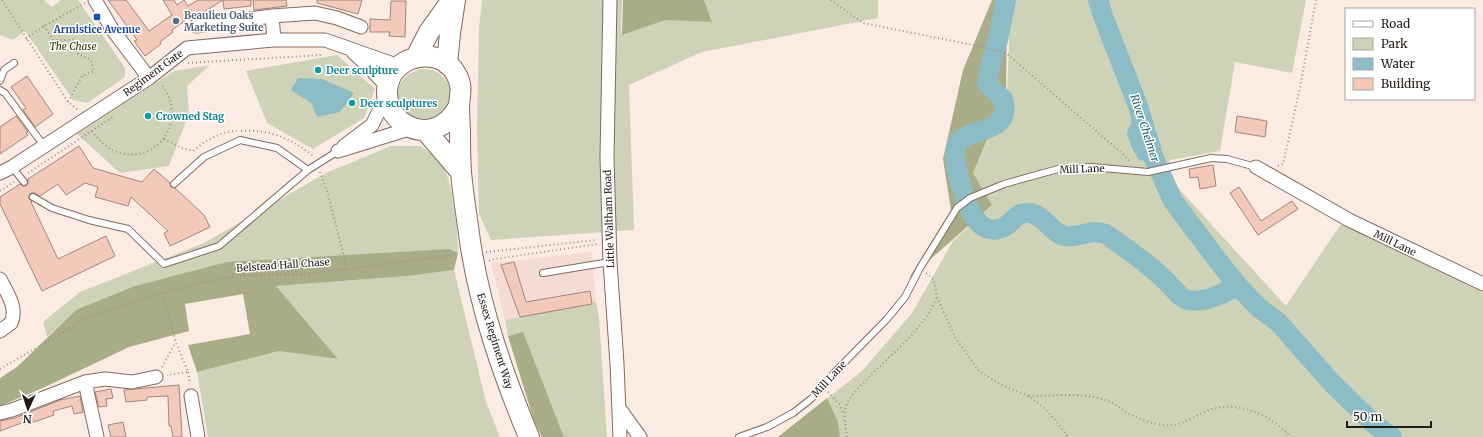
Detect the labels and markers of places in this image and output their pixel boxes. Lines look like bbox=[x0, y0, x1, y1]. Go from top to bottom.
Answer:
place label: Beaulieu Oaks Marketing Suite bbox=[184, 9, 264, 34]
marker: Armistice Avenue bbox=[92, 12, 102, 22]
marker: Beaulieu Oaks Marketing Suite bbox=[171, 16, 181, 26]
place label: Armistice Avenue bbox=[53, 23, 141, 36]
place label: Deer sculpture bbox=[326, 64, 399, 77]
marker: Deer sculpture bbox=[313, 65, 323, 75]
place label: Deer sculptures bbox=[360, 97, 437, 110]
marker: Deer sculptures bbox=[347, 98, 357, 108]
place label: Crowned Stag bbox=[156, 110, 225, 123]
marker: Crowned Stag bbox=[143, 111, 153, 121]

